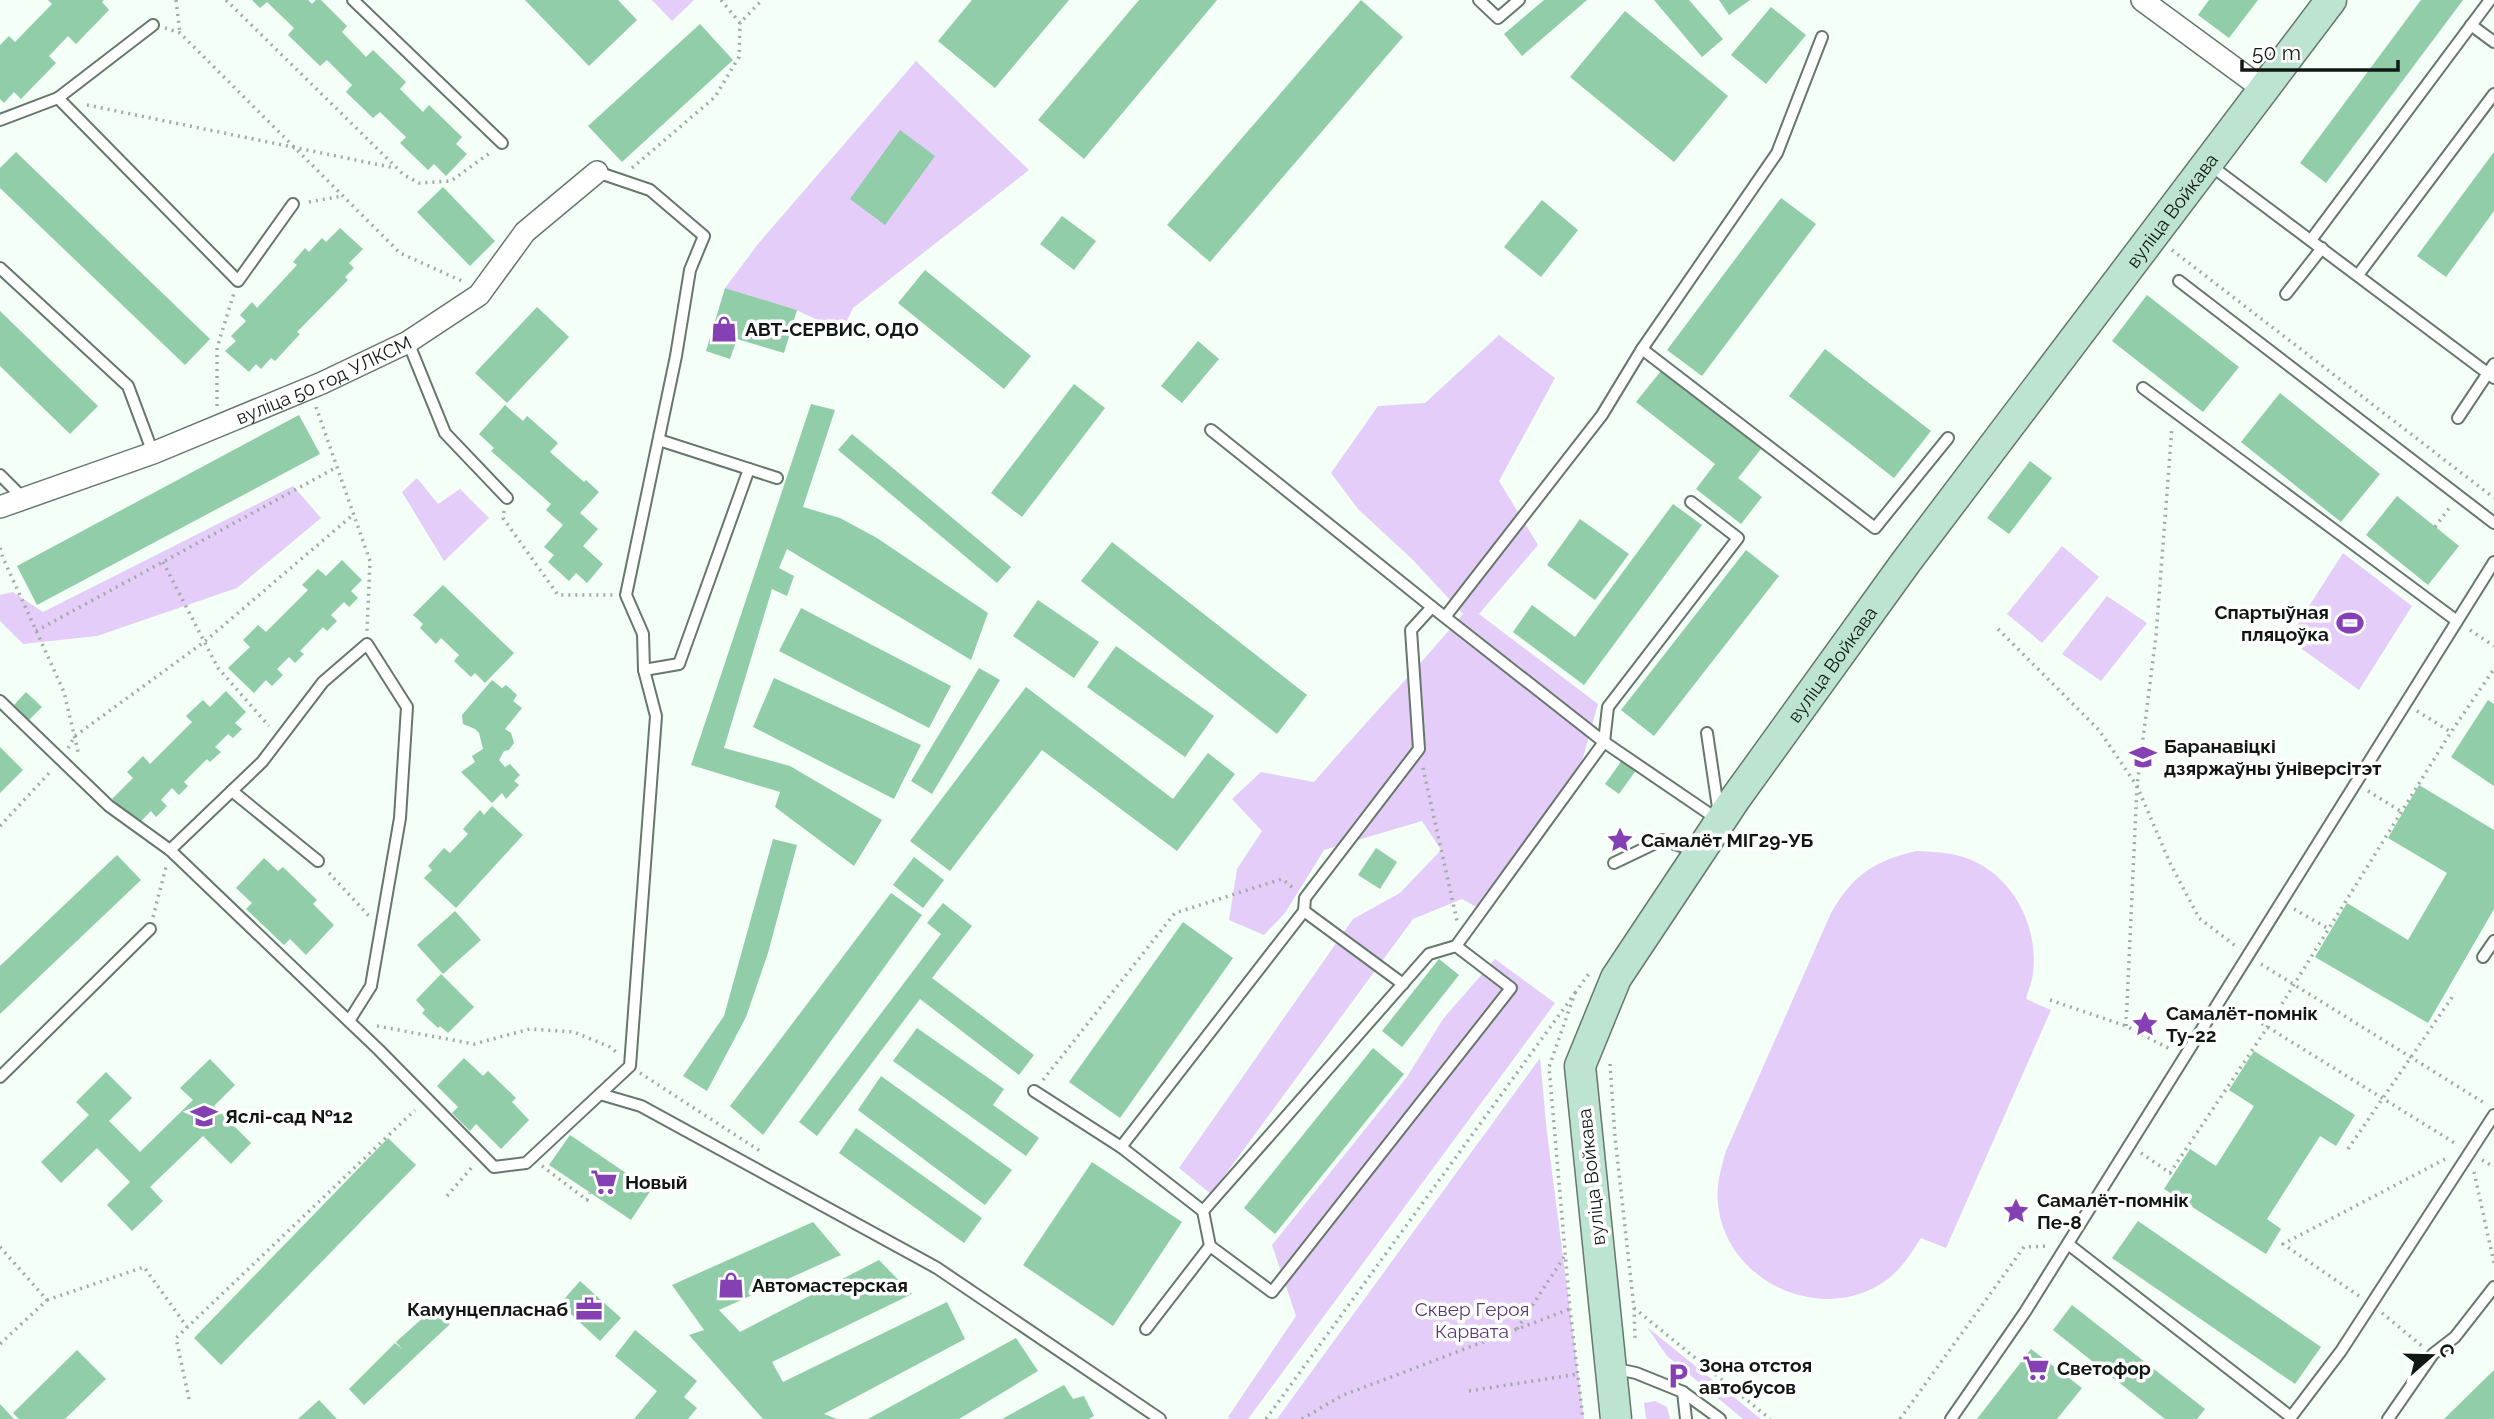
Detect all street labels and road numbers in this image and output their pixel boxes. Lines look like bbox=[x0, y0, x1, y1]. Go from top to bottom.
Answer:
street label: вуліца Войкава bbox=[2122, 149, 2222, 272]
street label: вуліца 50 год УЛКСМ bbox=[233, 331, 415, 428]
street label: вуліца Войкава bbox=[1783, 602, 1881, 727]
street label: вуліца Войкава bbox=[1573, 1107, 1609, 1247]

